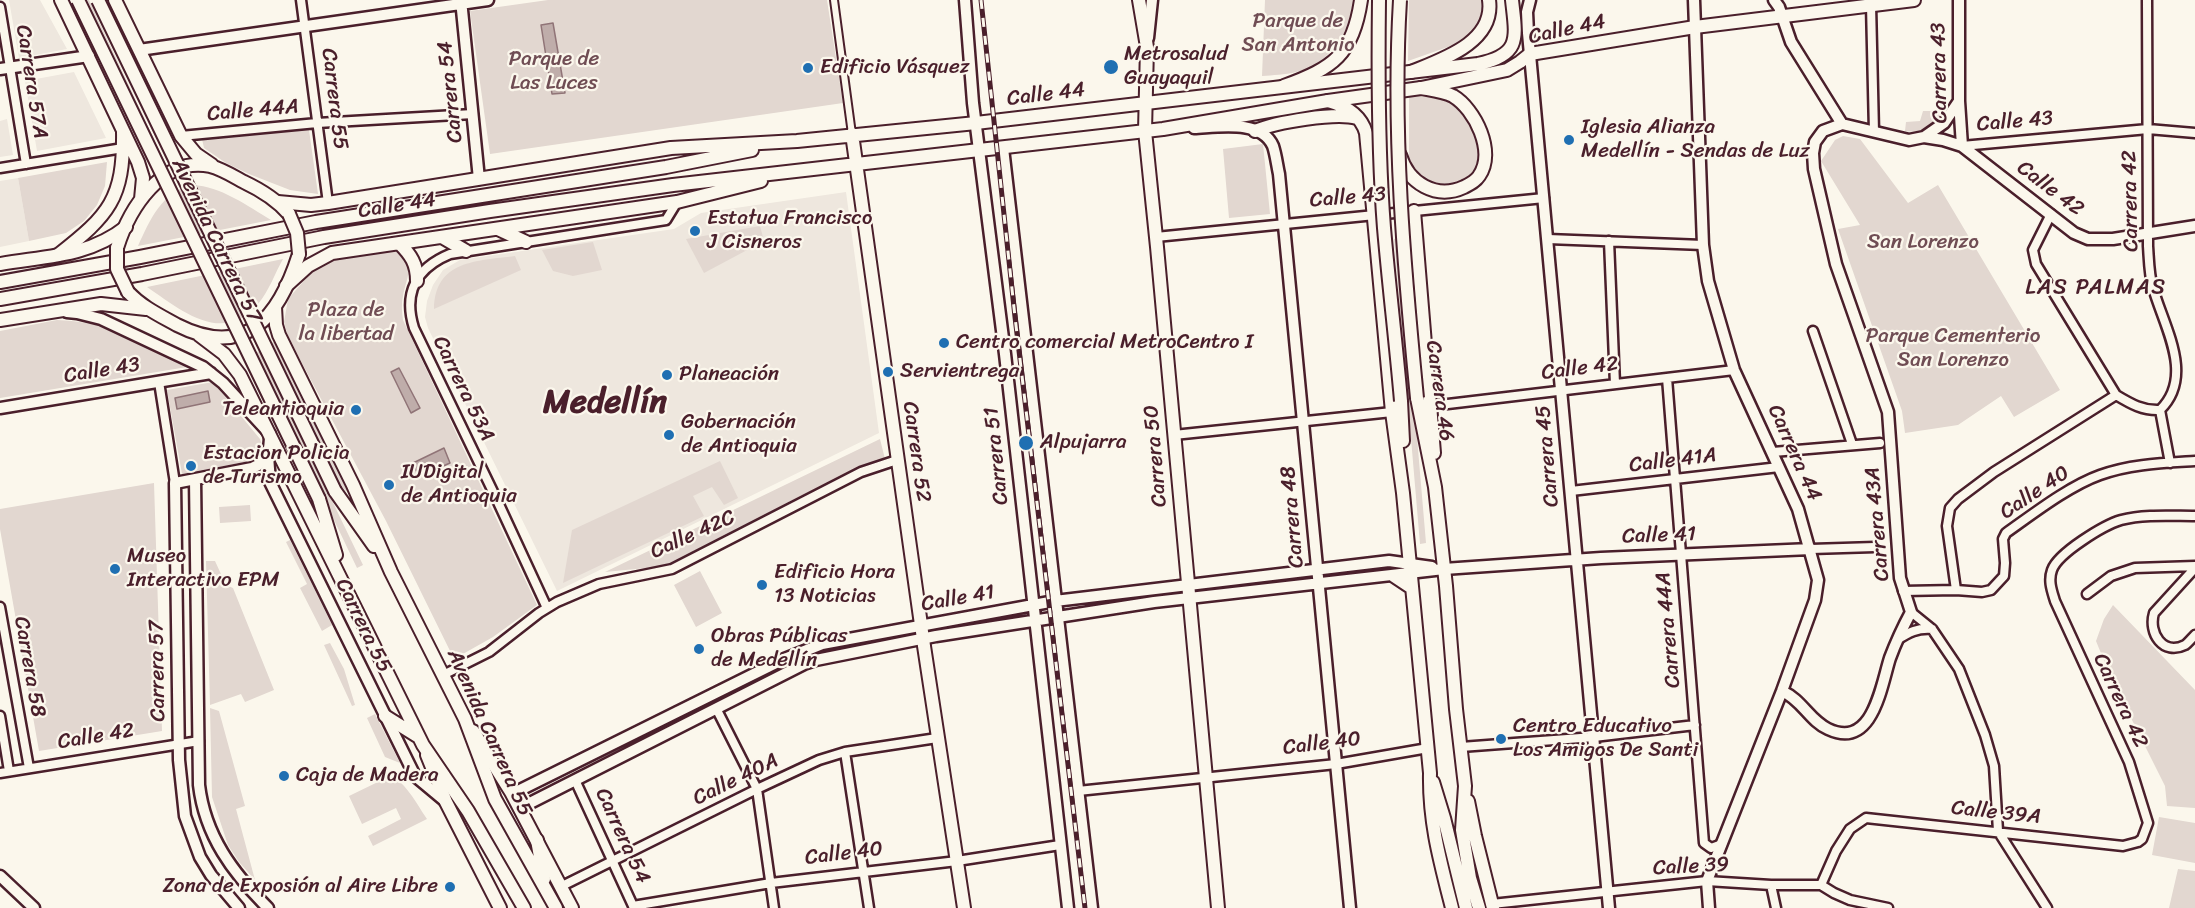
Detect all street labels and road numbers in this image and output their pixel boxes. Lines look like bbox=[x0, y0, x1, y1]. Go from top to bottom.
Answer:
street label: Calle 44 bbox=[1526, 10, 1608, 50]
street label: Carrera 43 bbox=[1927, 22, 1953, 124]
street label: Carrera 57A bbox=[10, 23, 52, 141]
street label: Carrera 54 bbox=[433, 40, 469, 144]
street label: Carrera 55 bbox=[315, 47, 353, 151]
street label: Calle 44 bbox=[1006, 78, 1086, 112]
street label: Calle 44A bbox=[206, 94, 300, 128]
street label: Calle 43 bbox=[1976, 106, 2054, 138]
street label: Carrera 42 bbox=[2118, 150, 2144, 252]
street label: Avenida Carrera 57 bbox=[165, 155, 267, 327]
street label: Calle 42 bbox=[2012, 156, 2088, 222]
street label: Calle 43 bbox=[1309, 182, 1387, 214]
street label: Calle 44 bbox=[356, 187, 438, 225]
street label: Carrera 53A bbox=[427, 332, 499, 446]
street label: Carrera 46 bbox=[1419, 339, 1459, 443]
street label: Calle 42 bbox=[1540, 352, 1620, 386]
street label: Calle 43 bbox=[62, 353, 142, 389]
street label: Carrera 52 bbox=[896, 400, 936, 504]
street label: Carrera 44 bbox=[1762, 401, 1826, 505]
street label: Carrera 50 bbox=[1139, 404, 1173, 508]
street label: Carrera 45 bbox=[1531, 404, 1565, 508]
street label: Carrera 51 bbox=[979, 406, 1015, 506]
street label: Calle 41A bbox=[1628, 443, 1718, 479]
street label: Calle 40 bbox=[1996, 461, 2074, 525]
street label: Carrera 48 bbox=[1276, 465, 1310, 569]
street label: Carrera 43A bbox=[1860, 466, 1896, 582]
street label: Calle 42C bbox=[647, 505, 739, 565]
street label: Calle 41 bbox=[1622, 522, 1696, 550]
street label: Carrera 44A bbox=[1651, 571, 1687, 689]
street label: Carrera 55 bbox=[329, 575, 397, 677]
street label: Calle 41 bbox=[919, 580, 997, 618]
street label: Carrera 58 bbox=[8, 615, 50, 719]
street label: Carrera 57 bbox=[145, 620, 171, 722]
street label: Avenida Carrera 55 bbox=[441, 645, 537, 821]
street label: Carrera 42 bbox=[2087, 650, 2153, 752]
street label: Calle 42 bbox=[56, 719, 136, 755]
street label: Calle 40 bbox=[1282, 727, 1362, 761]
street label: Calle 40A bbox=[689, 749, 783, 811]
street label: Carrera 54 bbox=[589, 784, 655, 888]
street label: Calle 39A bbox=[1950, 796, 2042, 830]
street label: Calle 40 bbox=[804, 837, 884, 871]
street label: Calle 39 bbox=[1652, 852, 1730, 882]

